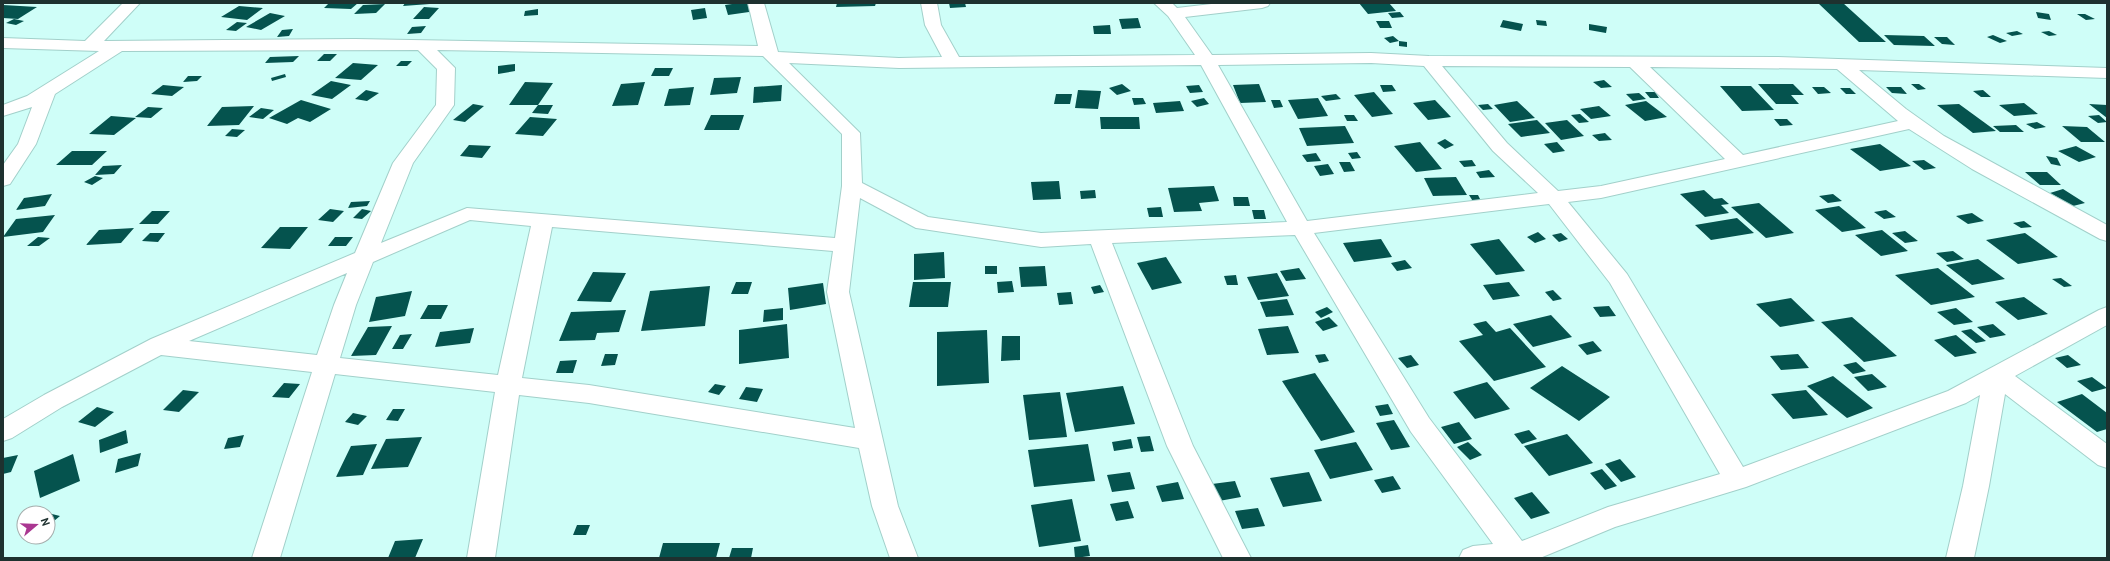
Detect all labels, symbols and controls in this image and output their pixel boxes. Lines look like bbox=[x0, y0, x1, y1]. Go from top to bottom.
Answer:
north arrow bbox=[16, 505, 56, 545]
text: N bbox=[38, 516, 53, 527]

